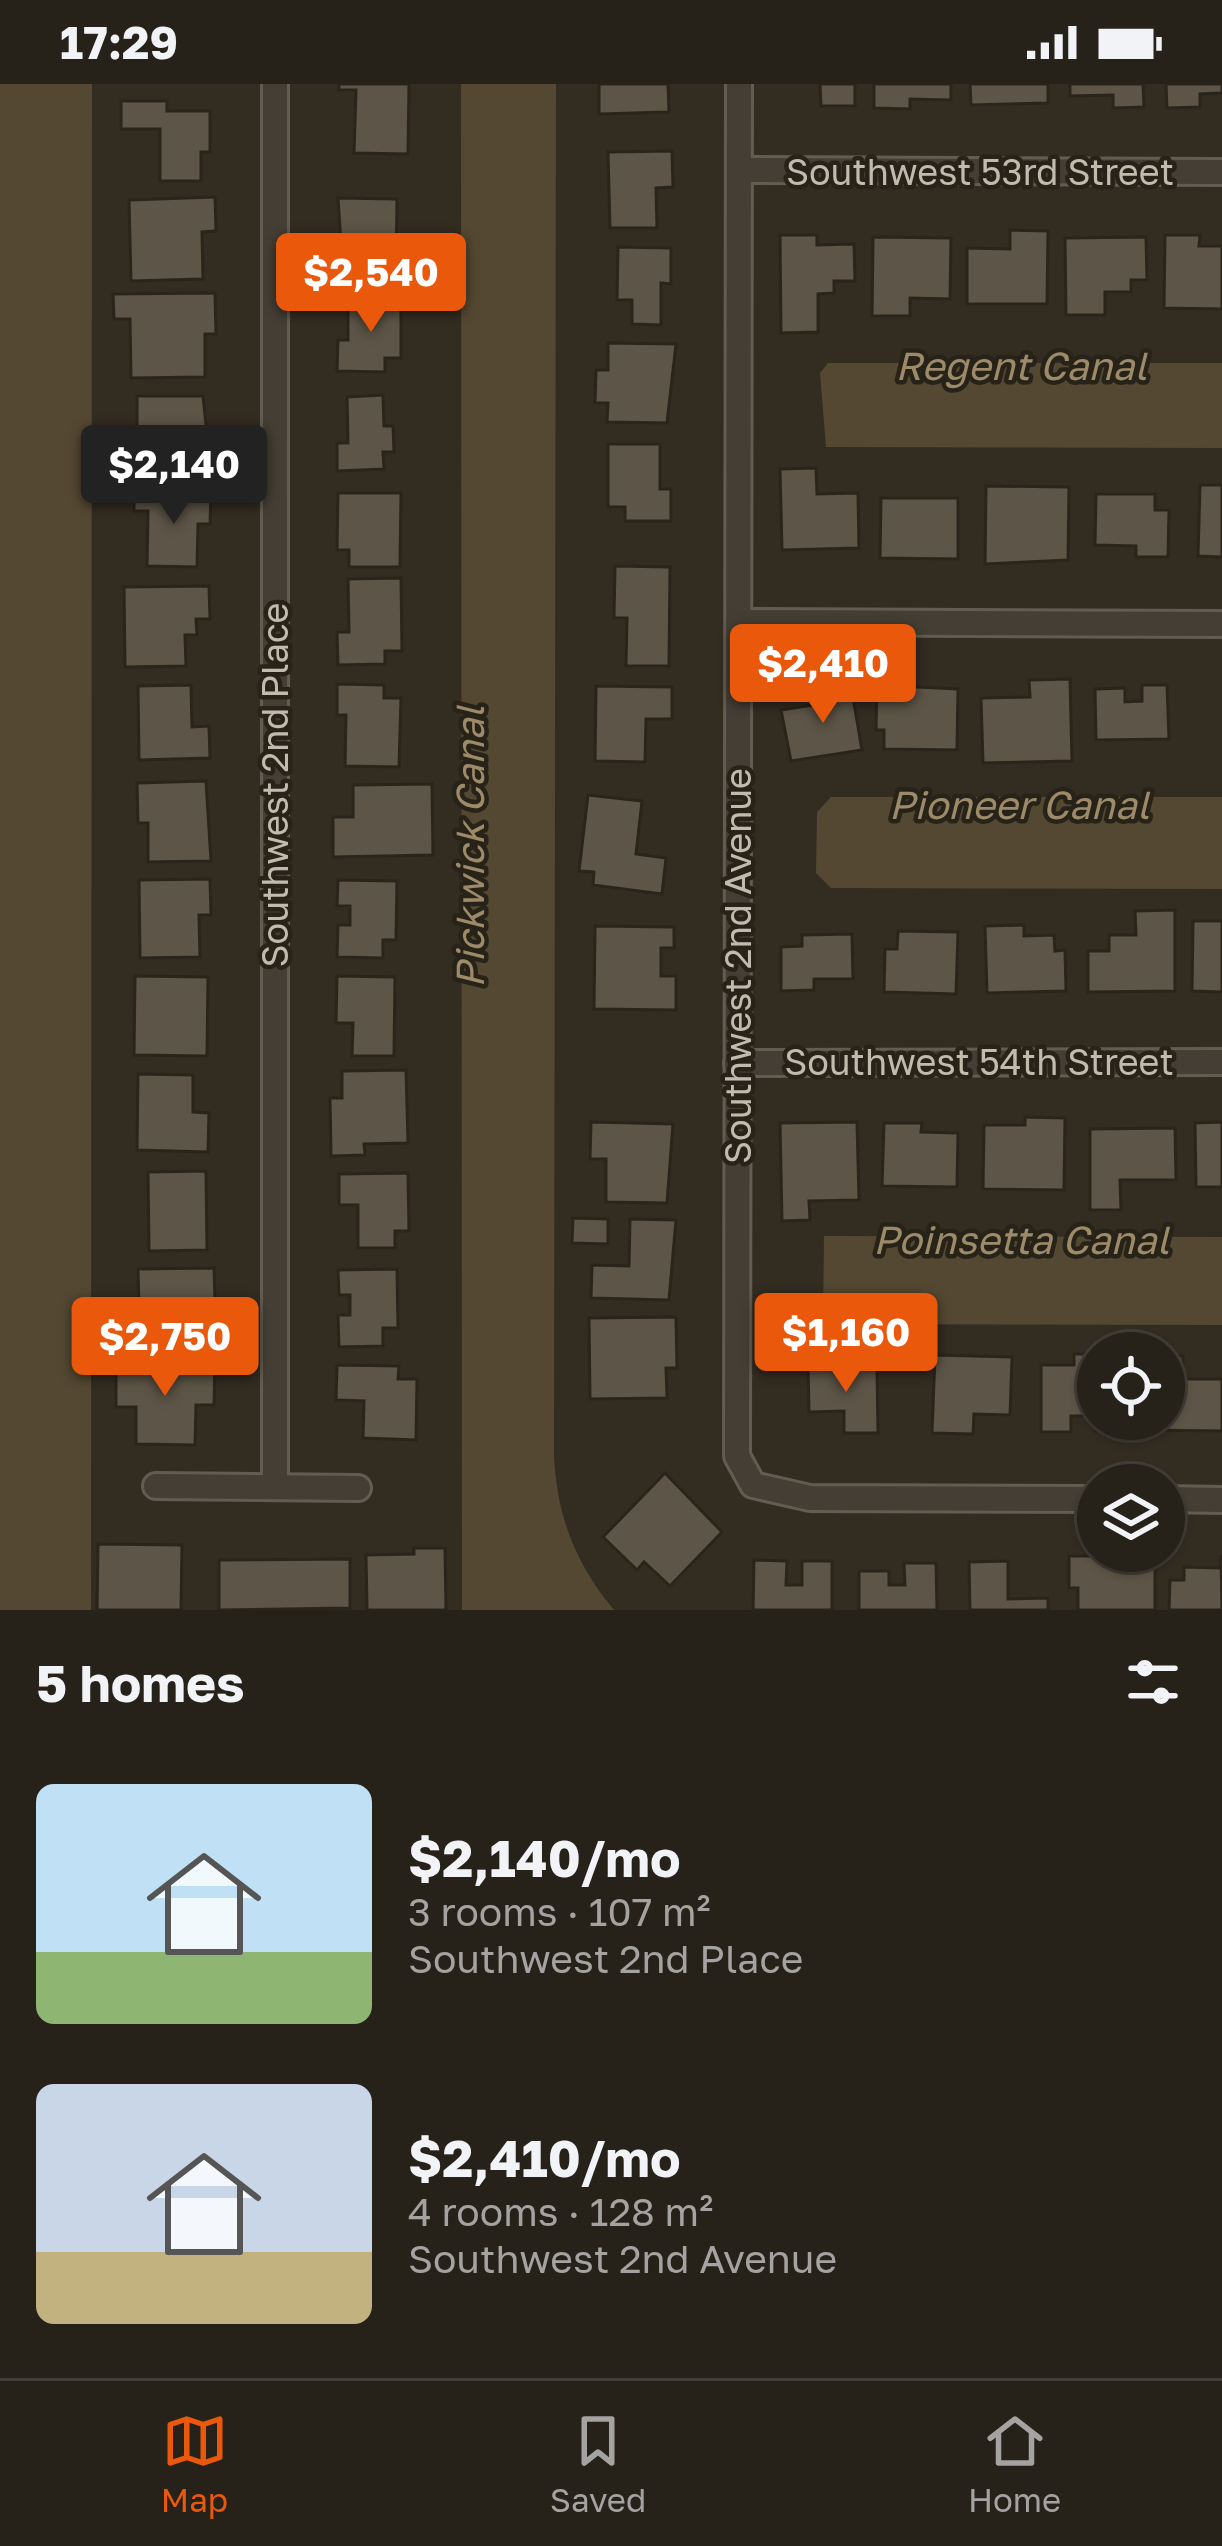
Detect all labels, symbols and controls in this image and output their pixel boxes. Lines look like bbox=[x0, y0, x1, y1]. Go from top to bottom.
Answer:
text: 17:29 bbox=[60, 15, 178, 69]
street label: Southwest 53rd Street bbox=[786, 150, 1174, 193]
pin: $2,540 bbox=[273, 233, 469, 335]
text: $2,540 bbox=[303, 248, 439, 295]
water label: Regent Canal bbox=[895, 342, 1148, 389]
pin: $2,140 bbox=[76, 425, 272, 527]
text: $2,140 bbox=[108, 440, 240, 487]
street label: Southwest 2nd Place bbox=[253, 603, 296, 967]
pin: $2,410 bbox=[725, 624, 921, 726]
text: $2,410 bbox=[757, 639, 889, 686]
water label: Pickwick Canal bbox=[446, 705, 493, 988]
street label: Southwest 2nd Avenue bbox=[716, 768, 759, 1164]
water label: Pioneer Canal bbox=[889, 781, 1151, 828]
street label: Southwest 54th Street bbox=[784, 1040, 1174, 1083]
water label: Poinsetta Canal bbox=[873, 1216, 1170, 1263]
pin: $1,160 bbox=[748, 1293, 944, 1395]
pin: $2,750 bbox=[67, 1297, 263, 1399]
text: $1,160 bbox=[782, 1308, 910, 1355]
text: $2,750 bbox=[99, 1312, 231, 1359]
map controls bbox=[1077, 1332, 1185, 1572]
button: locate bbox=[1077, 1332, 1185, 1440]
button: layers bbox=[1077, 1464, 1185, 1572]
icon: filters bbox=[1120, 1649, 1186, 1715]
text: 5 homes bbox=[36, 1652, 245, 1713]
text: $2,140/mo bbox=[408, 1827, 681, 1888]
icon: home bbox=[132, 1832, 276, 1976]
text: 3 rooms · 107 m² bbox=[408, 1888, 711, 1935]
text: Southwest 2nd Place bbox=[408, 1935, 803, 1982]
text: $2,410/mo bbox=[408, 2127, 681, 2188]
icon: home bbox=[132, 2132, 276, 2276]
text: 4 rooms · 128 m² bbox=[408, 2188, 713, 2235]
text: Southwest 2nd Avenue bbox=[408, 2235, 837, 2282]
tab: Map bbox=[161, 2408, 228, 2519]
tab: Saved bbox=[550, 2408, 646, 2519]
tab: Home bbox=[968, 2408, 1061, 2519]

